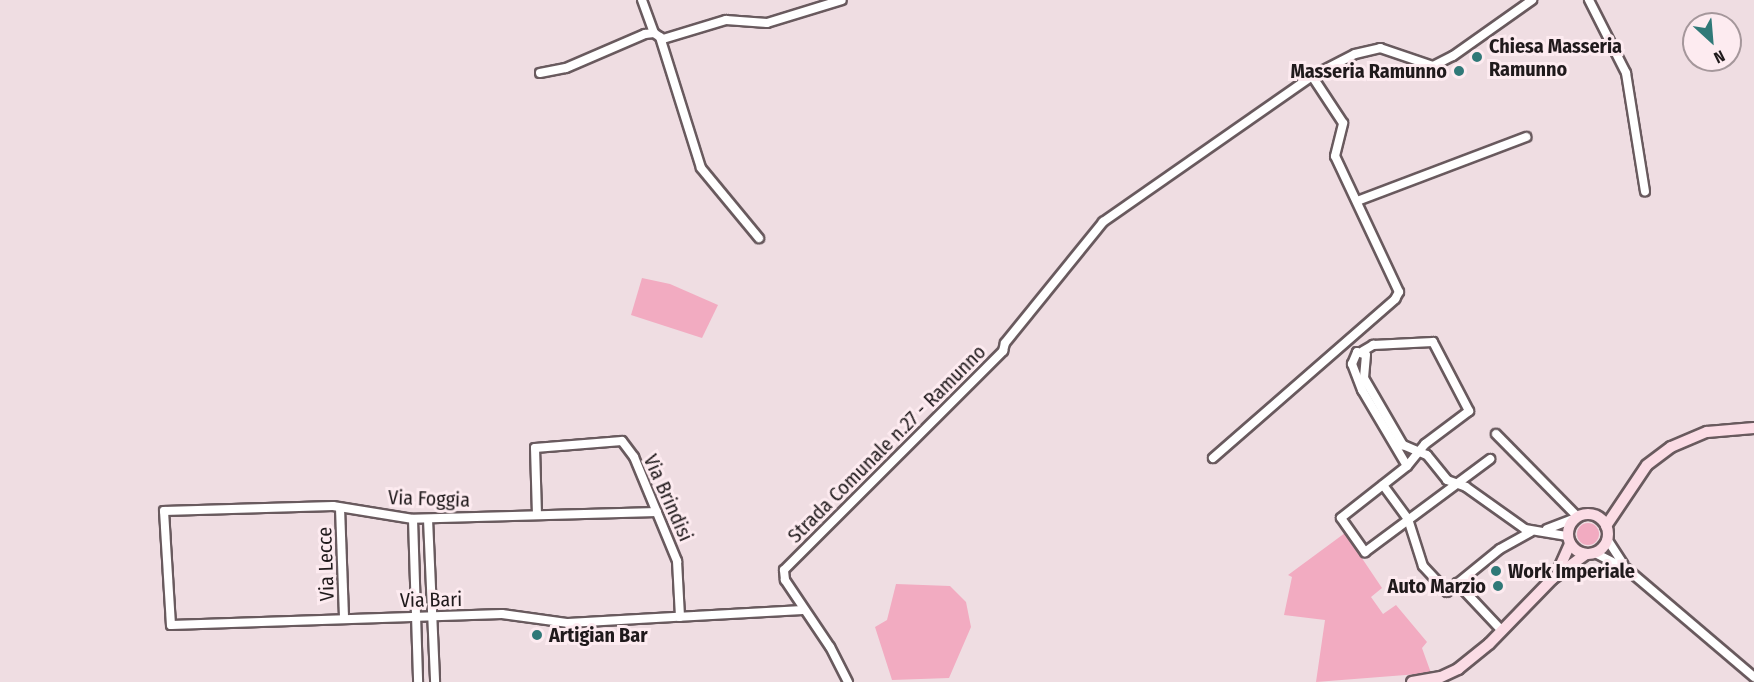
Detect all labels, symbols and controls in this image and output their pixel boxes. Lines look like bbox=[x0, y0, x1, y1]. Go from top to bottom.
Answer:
north arrow bbox=[1682, 12, 1742, 72]
place label: Chiesa Masseria Ramunno bbox=[1489, 34, 1622, 81]
text: N bbox=[1711, 46, 1728, 67]
marker: Chiesa Masseria Ramunno bbox=[1470, 50, 1484, 64]
place label: Masseria Ramunno bbox=[1290, 59, 1447, 83]
marker: Masseria Ramunno bbox=[1452, 64, 1466, 78]
street label: Strada Comunale n.27 - Ramunno bbox=[783, 340, 991, 548]
street label: Via Brindisi bbox=[638, 451, 698, 545]
street label: Via Foggia bbox=[388, 486, 470, 512]
street label: Via Lecce bbox=[313, 526, 339, 602]
place label: Work Imperiale bbox=[1508, 559, 1635, 583]
marker: Work Imperiale bbox=[1489, 564, 1503, 578]
place label: Auto Marzio bbox=[1388, 574, 1486, 598]
marker: Auto Marzio bbox=[1491, 579, 1505, 593]
street label: Via Bari bbox=[400, 587, 462, 613]
place label: Artigian Bar bbox=[549, 623, 648, 647]
marker: Artigian Bar bbox=[530, 628, 544, 642]

